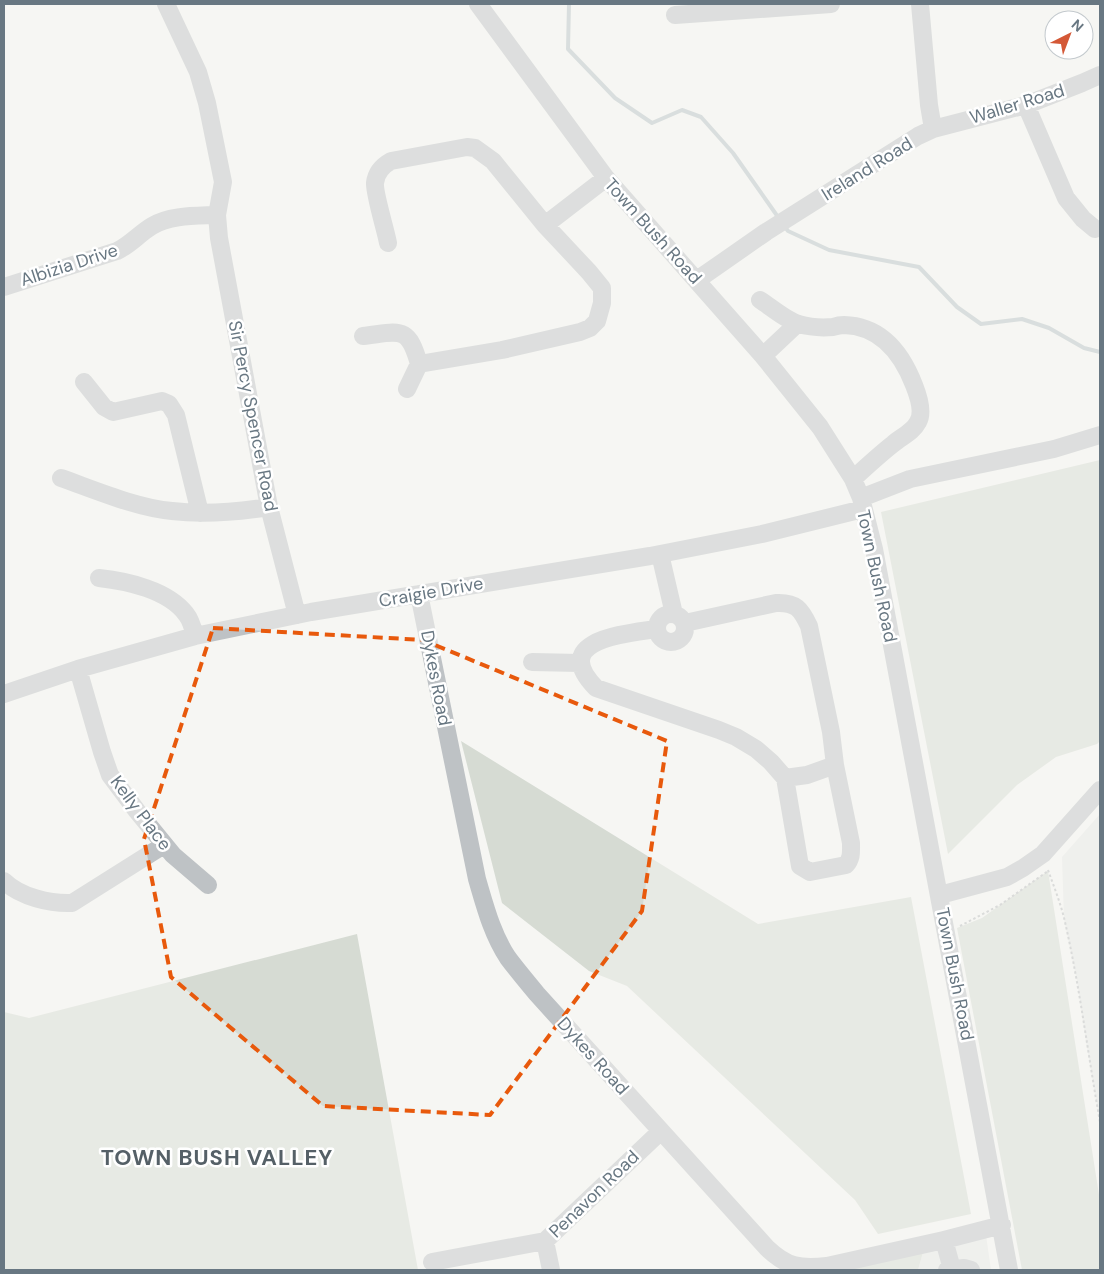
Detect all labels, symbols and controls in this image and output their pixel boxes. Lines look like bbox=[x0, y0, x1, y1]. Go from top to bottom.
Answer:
north arrow bbox=[1044, 10, 1094, 60]
text: N bbox=[1068, 15, 1088, 35]
street label: Waller Road bbox=[967, 78, 1067, 130]
street label: Ireland Road bbox=[817, 132, 917, 206]
street label: Town Bush Road bbox=[599, 173, 707, 289]
street label: Albizia Drive bbox=[17, 238, 121, 292]
street label: Sir Percy Spencer Road bbox=[223, 319, 283, 513]
street label: Town Bush Road bbox=[851, 508, 903, 644]
street label: Craigie Drive bbox=[377, 571, 485, 613]
street label: Dykes Road bbox=[415, 628, 457, 728]
street label: Kelly Place bbox=[105, 771, 177, 855]
street label: Town Bush Road bbox=[930, 905, 980, 1043]
street label: Dykes Road bbox=[552, 1012, 634, 1100]
district label: TOWN BUSH VALLEY bbox=[101, 1143, 333, 1172]
street label: Penavon Road bbox=[544, 1145, 644, 1243]

